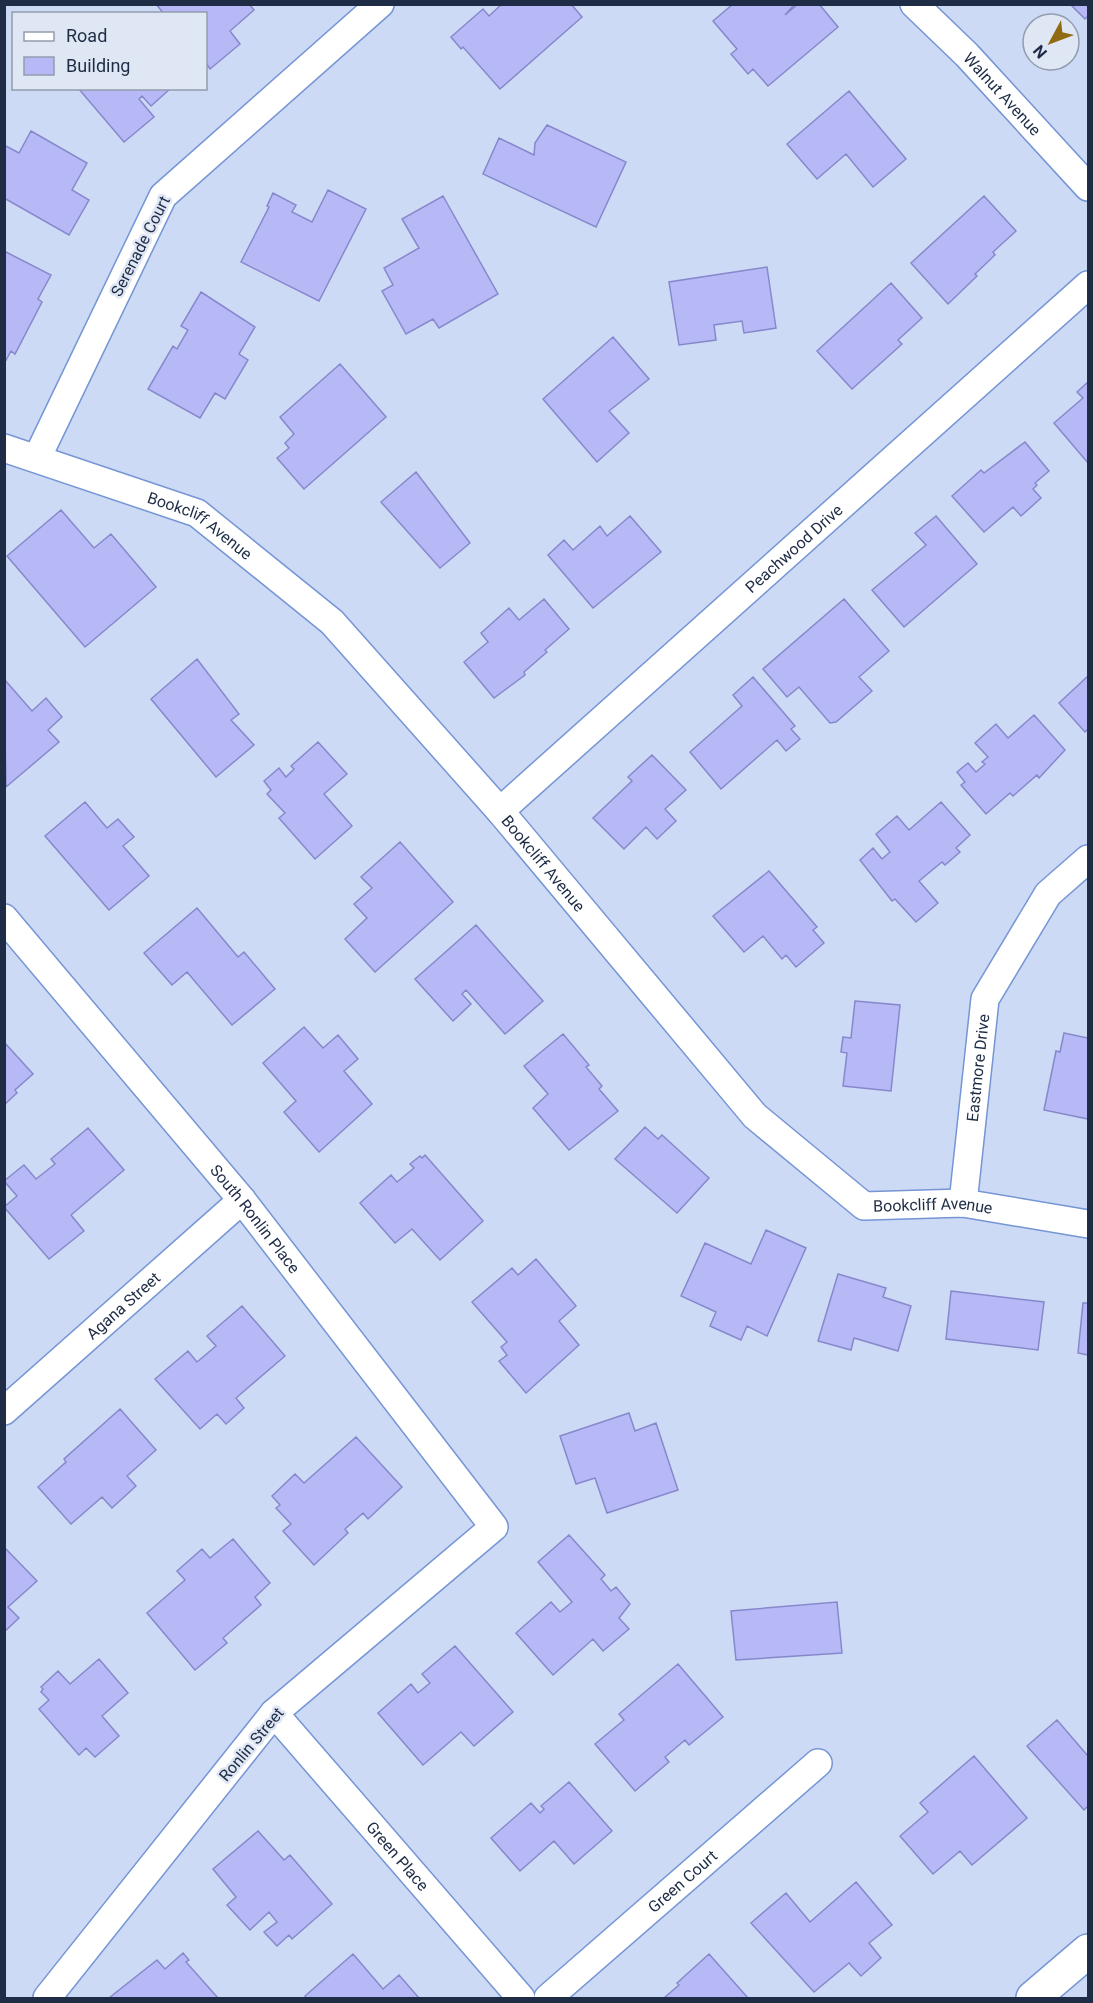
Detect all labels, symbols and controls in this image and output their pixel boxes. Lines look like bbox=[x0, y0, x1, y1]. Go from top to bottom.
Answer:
legend bbox=[12, 12, 207, 90]
north arrow bbox=[1021, 12, 1081, 72]
text: Road bbox=[66, 25, 107, 46]
text: N bbox=[1029, 41, 1051, 62]
street label: Walnut Avenue bbox=[959, 49, 1045, 139]
text: Building bbox=[66, 55, 130, 76]
street label: Serenade Court bbox=[107, 193, 174, 300]
street label: Bookcliff Avenue bbox=[145, 488, 256, 564]
street label: Peachwood Drive bbox=[742, 500, 846, 597]
street label: Bookcliff Avenue bbox=[498, 811, 589, 915]
street label: Eastmore Drive bbox=[963, 1013, 993, 1123]
street label: South Ronlin Place bbox=[206, 1161, 304, 1277]
street label: Bookcliff Avenue bbox=[873, 1194, 994, 1218]
street label: Agana Street bbox=[83, 1268, 164, 1343]
street label: Ronlin Street bbox=[215, 1704, 288, 1785]
street label: Green Place bbox=[362, 1818, 433, 1895]
street label: Green Court bbox=[644, 1846, 721, 1917]

